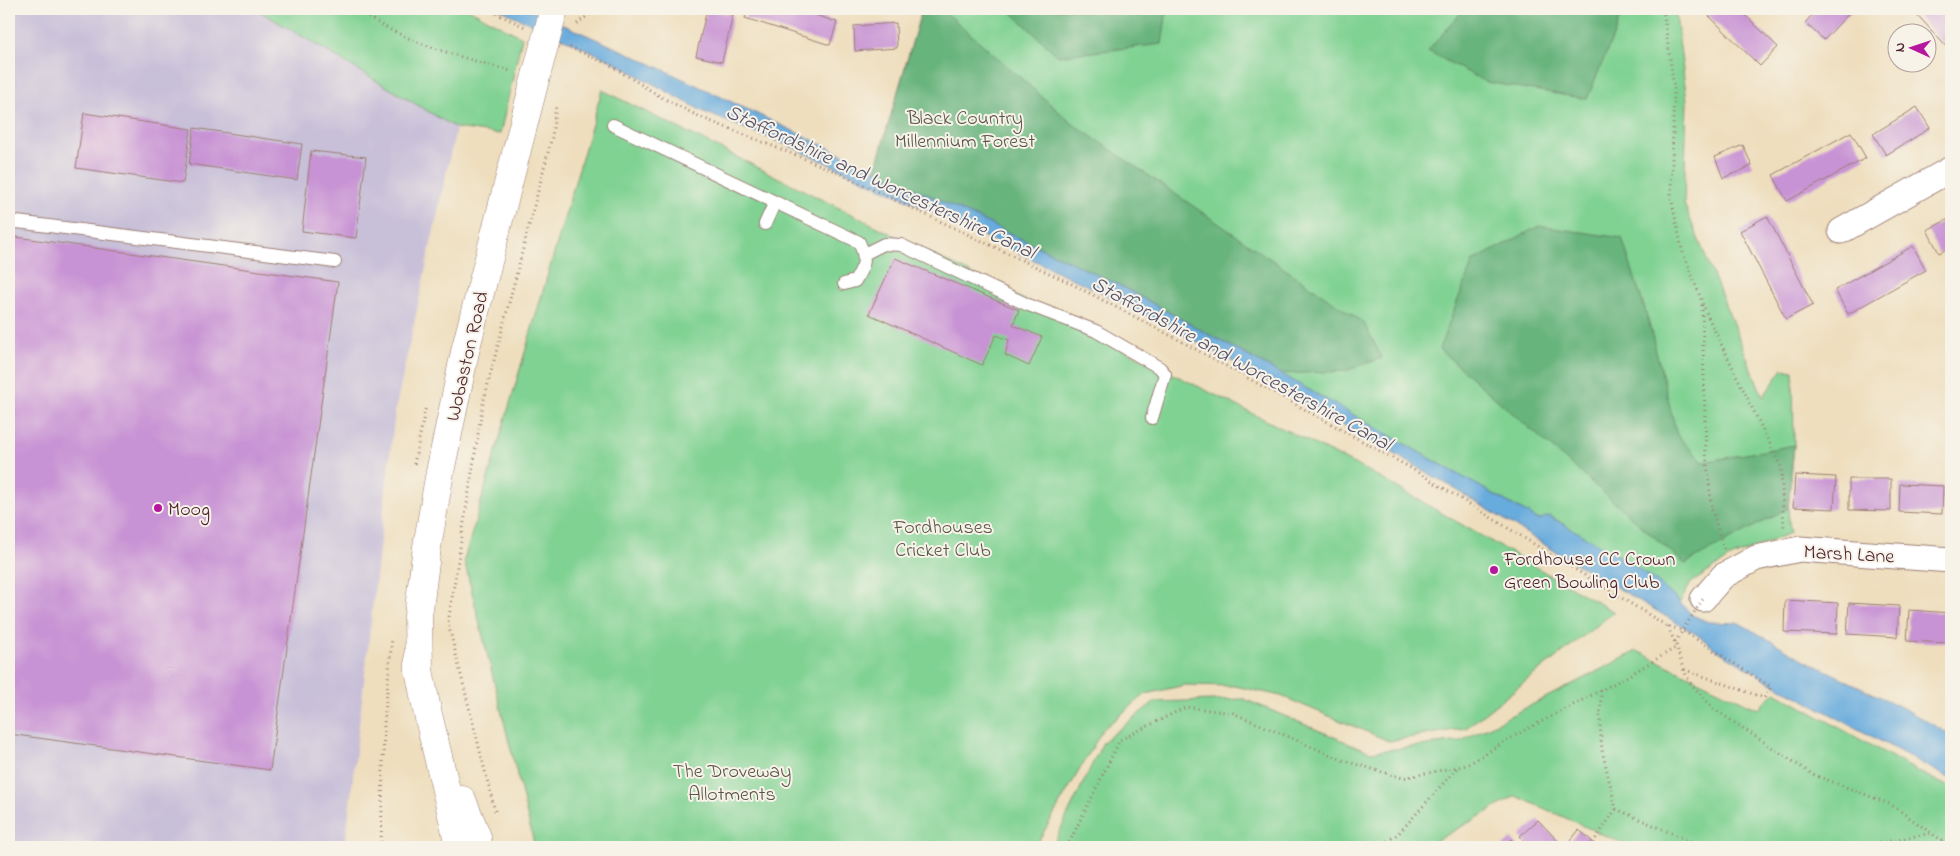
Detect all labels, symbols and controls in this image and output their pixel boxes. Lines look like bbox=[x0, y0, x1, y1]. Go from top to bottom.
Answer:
north arrow bbox=[1888, 22, 1938, 72]
text: N bbox=[1890, 42, 1911, 53]
water label: Staffordshire and Worcestershire Canal bbox=[720, 98, 1042, 269]
park label: Black Country Millennium Forest bbox=[895, 105, 1035, 157]
water label: Staffordshire and Worcestershire Canal bbox=[1085, 269, 1399, 461]
street label: Wobaston Road bbox=[439, 289, 497, 424]
place label: Moog bbox=[168, 496, 210, 526]
marker: Moog bbox=[152, 502, 164, 514]
park label: Fordhouses Cricket Club bbox=[892, 514, 993, 566]
street label: Marsh Lane bbox=[1803, 539, 1895, 572]
place label: Fordhouse CC Crown Green Bowling Club bbox=[1503, 546, 1675, 599]
marker: Fordhouse CC Crown Green Bowling Club bbox=[1488, 564, 1500, 576]
park label: The Droveway Allotments bbox=[673, 758, 791, 810]

